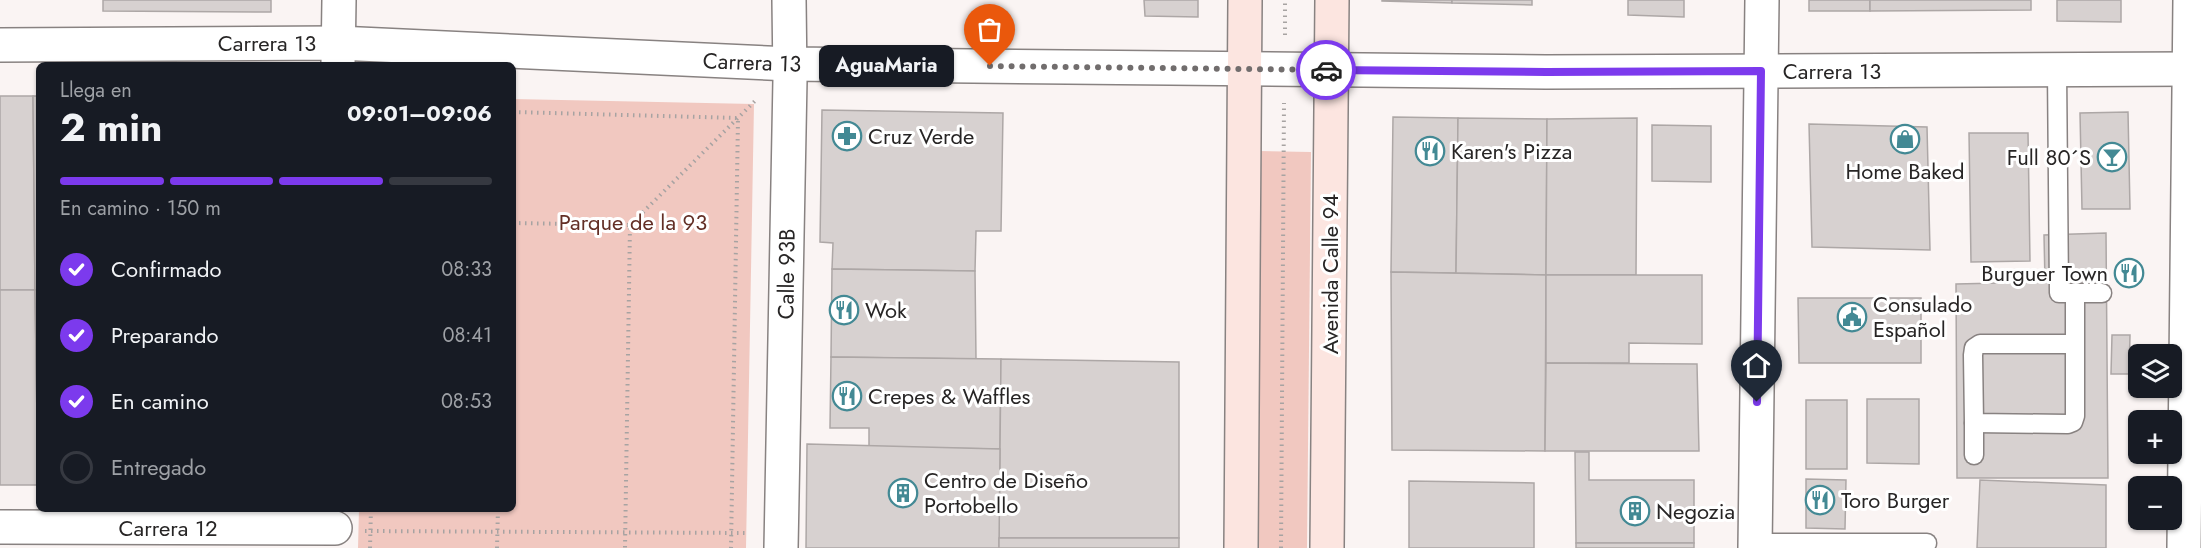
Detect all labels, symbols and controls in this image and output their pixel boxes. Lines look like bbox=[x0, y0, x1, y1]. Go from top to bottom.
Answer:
pin bbox=[964, 4, 1015, 66]
icon: bag bbox=[973, 13, 1006, 46]
street label: Carrera 13 bbox=[218, 27, 316, 59]
courier bbox=[1296, 40, 1356, 100]
street label: Carrera 13 bbox=[702, 44, 802, 80]
callout: AguaMaria bbox=[819, 45, 954, 87]
text: AguaMaria bbox=[835, 51, 938, 80]
icon: car bbox=[1310, 54, 1343, 87]
street label: Carrera 13 bbox=[1783, 55, 1881, 87]
text: Llega en bbox=[60, 76, 132, 105]
text: 09:01–09:06 bbox=[347, 97, 492, 129]
text: 2 min bbox=[60, 99, 162, 156]
pharmacy icon: Cruz Verde bbox=[831, 120, 863, 152]
place label: Cruz Verde bbox=[868, 120, 974, 152]
shop icon: Home Baked bbox=[1889, 123, 1921, 155]
restaurant icon: Karen's Pizza bbox=[1414, 135, 1446, 167]
place label: Karen's Pizza bbox=[1451, 135, 1572, 167]
place label: Full 80´S bbox=[2007, 141, 2091, 173]
bar icon: Full 80´S bbox=[2096, 141, 2128, 173]
place label: Home Baked bbox=[1846, 155, 1964, 187]
text: En camino · 150 m bbox=[60, 194, 221, 223]
street label: Avenida Calle 94 bbox=[1314, 194, 1346, 354]
park label: Parque de la 93 bbox=[559, 206, 707, 238]
street label: Calle 93B bbox=[769, 228, 803, 320]
icon: check bbox=[60, 253, 93, 286]
text: Confirmado bbox=[111, 253, 221, 285]
text: 08:33 bbox=[441, 255, 492, 284]
place label: Burguer Town bbox=[1981, 257, 2108, 289]
restaurant icon: Burguer Town bbox=[2113, 257, 2145, 289]
place label: Consulado Español bbox=[1873, 288, 1972, 345]
restaurant icon: Wok bbox=[828, 294, 860, 326]
place label: Wok bbox=[865, 294, 907, 326]
public building icon: Consulado Español bbox=[1836, 301, 1868, 333]
icon: check bbox=[60, 319, 93, 352]
text: Preparando bbox=[111, 319, 219, 351]
text: 08:41 bbox=[442, 321, 492, 350]
pin bbox=[1731, 340, 1782, 402]
map controls bbox=[2128, 344, 2182, 530]
button: layers bbox=[2128, 344, 2182, 398]
icon: home bbox=[1740, 349, 1773, 382]
restaurant icon: Crepes & Waffles bbox=[831, 380, 863, 412]
place label: Crepes & Waffles bbox=[868, 380, 1031, 412]
icon: check bbox=[60, 385, 93, 418]
text: En camino bbox=[111, 385, 209, 417]
text: 08:53 bbox=[441, 387, 492, 416]
button: + bbox=[2128, 410, 2182, 464]
text: Entregado bbox=[111, 451, 206, 483]
place label: Centro de Diseño Portobello bbox=[924, 464, 1088, 521]
button: − bbox=[2128, 476, 2182, 530]
building icon: Centro de Diseño Portobello bbox=[887, 477, 919, 509]
restaurant icon: Toro Burger bbox=[1804, 484, 1836, 516]
place label: Toro Burger bbox=[1841, 484, 1950, 516]
building icon: Negozia bbox=[1619, 495, 1651, 527]
place label: Negozia bbox=[1656, 495, 1735, 527]
street label: Carrera 12 bbox=[119, 512, 217, 544]

